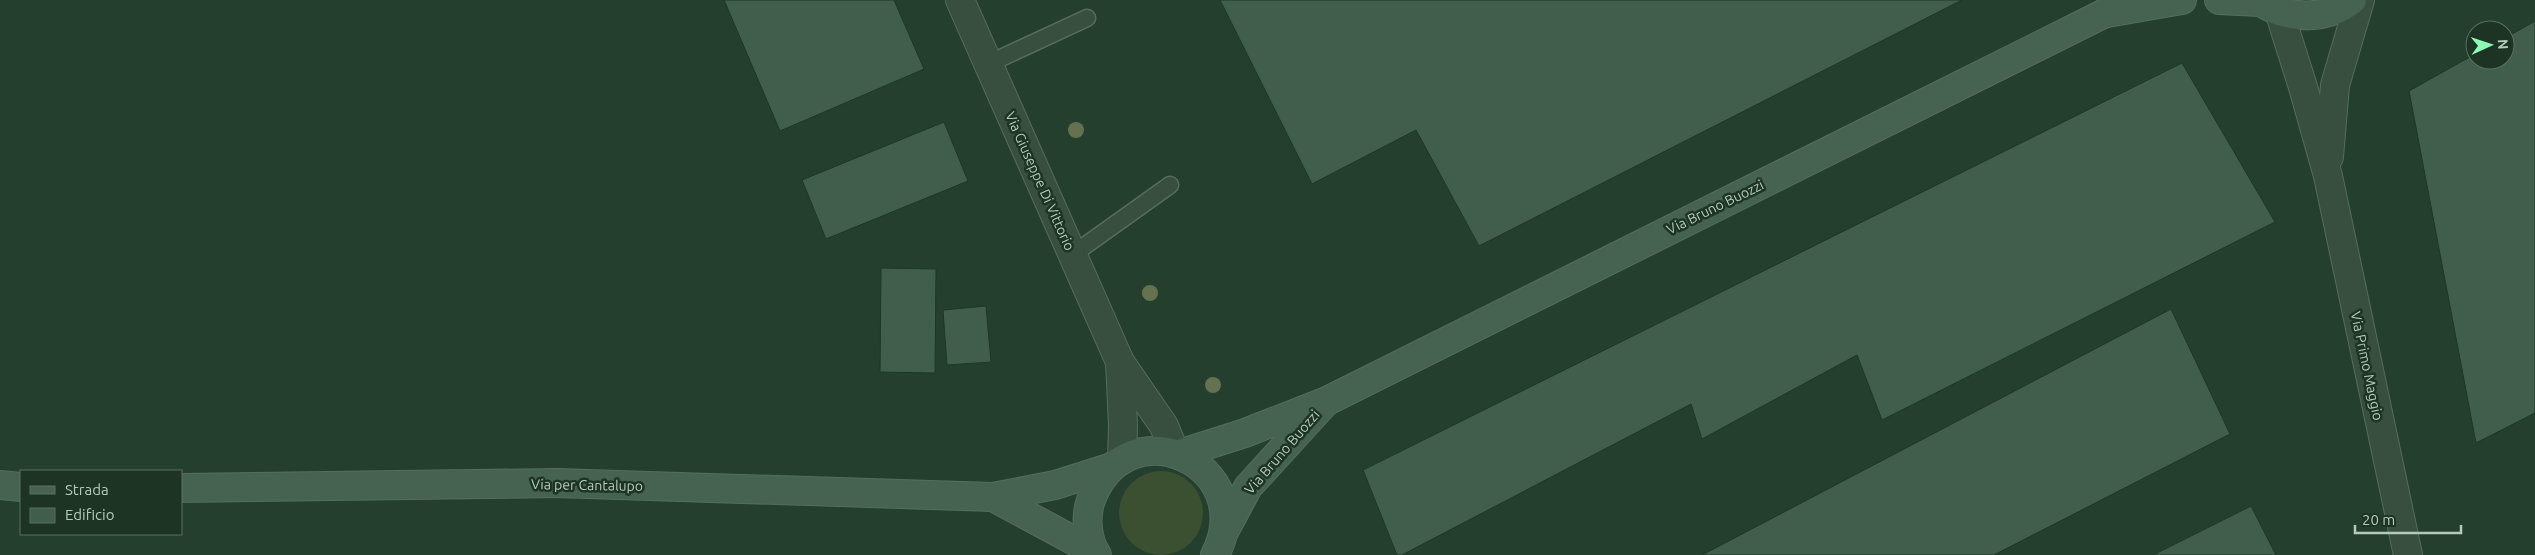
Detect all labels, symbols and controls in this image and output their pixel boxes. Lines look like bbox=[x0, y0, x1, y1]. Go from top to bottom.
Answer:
north arrow bbox=[2465, 20, 2515, 70]
text: N bbox=[2495, 39, 2511, 50]
street label: Via Giuseppe Di Vittorio bbox=[1002, 109, 1078, 253]
street label: Via Bruno Buozzi bbox=[1664, 177, 1766, 237]
street label: Via Primo Maggio bbox=[2348, 310, 2386, 422]
street label: Via Bruno Buozzi bbox=[1241, 407, 1323, 497]
legend bbox=[20, 470, 182, 535]
street label: Via per Cantalupo bbox=[531, 476, 643, 494]
text: Strada bbox=[65, 481, 109, 498]
scale bar bbox=[2355, 502, 2461, 534]
text: Edificio bbox=[65, 506, 114, 523]
text: 20 m bbox=[2362, 511, 2395, 528]

